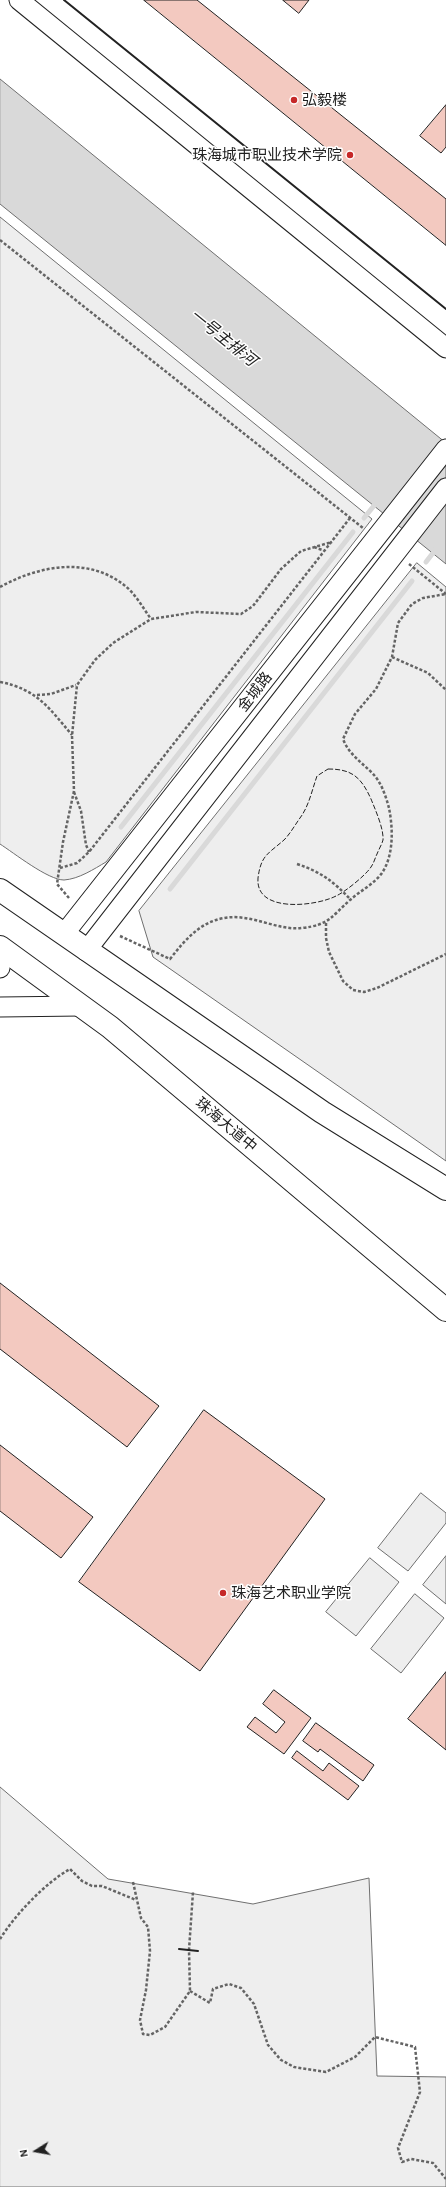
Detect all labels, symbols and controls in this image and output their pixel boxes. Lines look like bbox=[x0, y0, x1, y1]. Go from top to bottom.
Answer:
place label: 弘毅楼 bbox=[302, 91, 347, 109]
marker: 弘毅楼 bbox=[289, 95, 299, 105]
place label: 珠海城市职业技术学院 bbox=[192, 146, 342, 164]
marker: 珠海城市职业技术学院 bbox=[345, 150, 355, 160]
water label: 一号主排河 bbox=[186, 305, 260, 371]
street label: 金城路 bbox=[234, 669, 276, 715]
street label: 珠海大道中 bbox=[191, 1094, 261, 1156]
place label: 珠海艺术职业学院 bbox=[231, 1584, 351, 1602]
marker: 珠海艺术职业学院 bbox=[218, 1588, 228, 1598]
north arrow bbox=[16, 2131, 56, 2171]
text: N bbox=[18, 2149, 30, 2158]

